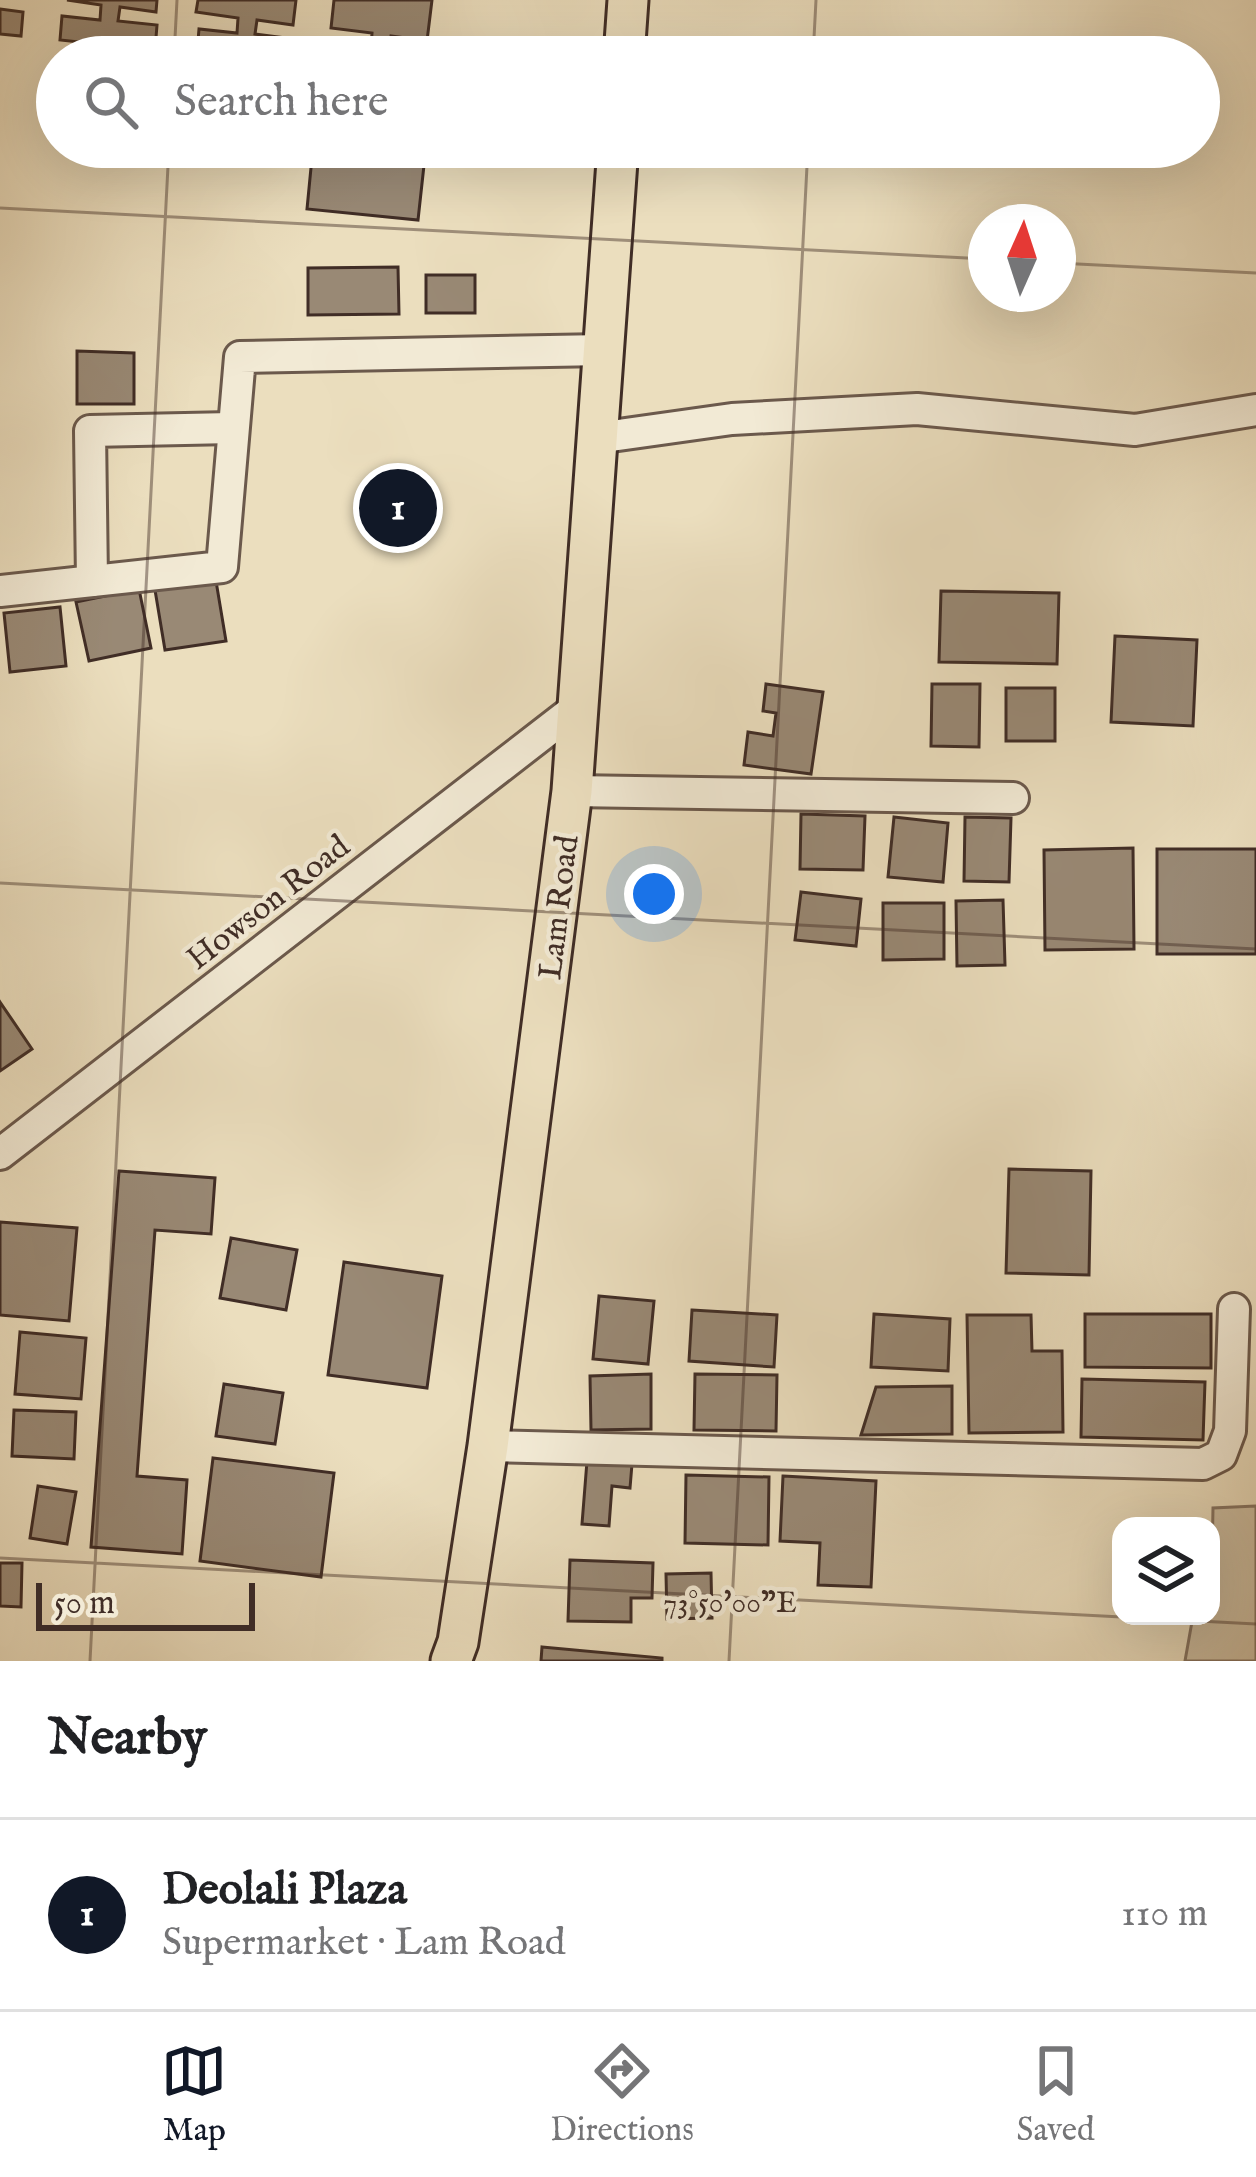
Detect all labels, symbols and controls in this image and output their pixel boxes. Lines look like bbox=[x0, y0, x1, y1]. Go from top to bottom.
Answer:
search box bbox=[36, 36, 1220, 168]
icon: search bbox=[78, 69, 144, 135]
text: Search here bbox=[174, 74, 388, 131]
north arrow bbox=[968, 204, 1076, 312]
pin: 1 bbox=[359, 463, 437, 553]
street label: Howson Road bbox=[179, 826, 359, 980]
street label: Lam Road bbox=[530, 832, 590, 982]
your location bbox=[624, 864, 684, 924]
map controls bbox=[1112, 1517, 1220, 1625]
button: layers bbox=[1112, 1517, 1220, 1625]
scale bar bbox=[36, 1577, 255, 1630]
text: 50 m bbox=[54, 1583, 115, 1625]
text: 73°50'00"E bbox=[663, 1585, 797, 1623]
text: Nearby bbox=[48, 1707, 207, 1772]
text: Deolali Plaza bbox=[162, 1862, 407, 1919]
text: 1 bbox=[80, 1890, 94, 1939]
text: 110 m bbox=[1121, 1890, 1208, 1939]
text: Supermarket · Lam Road bbox=[162, 1919, 566, 1968]
tab: Map bbox=[161, 2038, 227, 2152]
tab: Directions bbox=[550, 2038, 694, 2152]
tab: Saved bbox=[1017, 2038, 1095, 2152]

